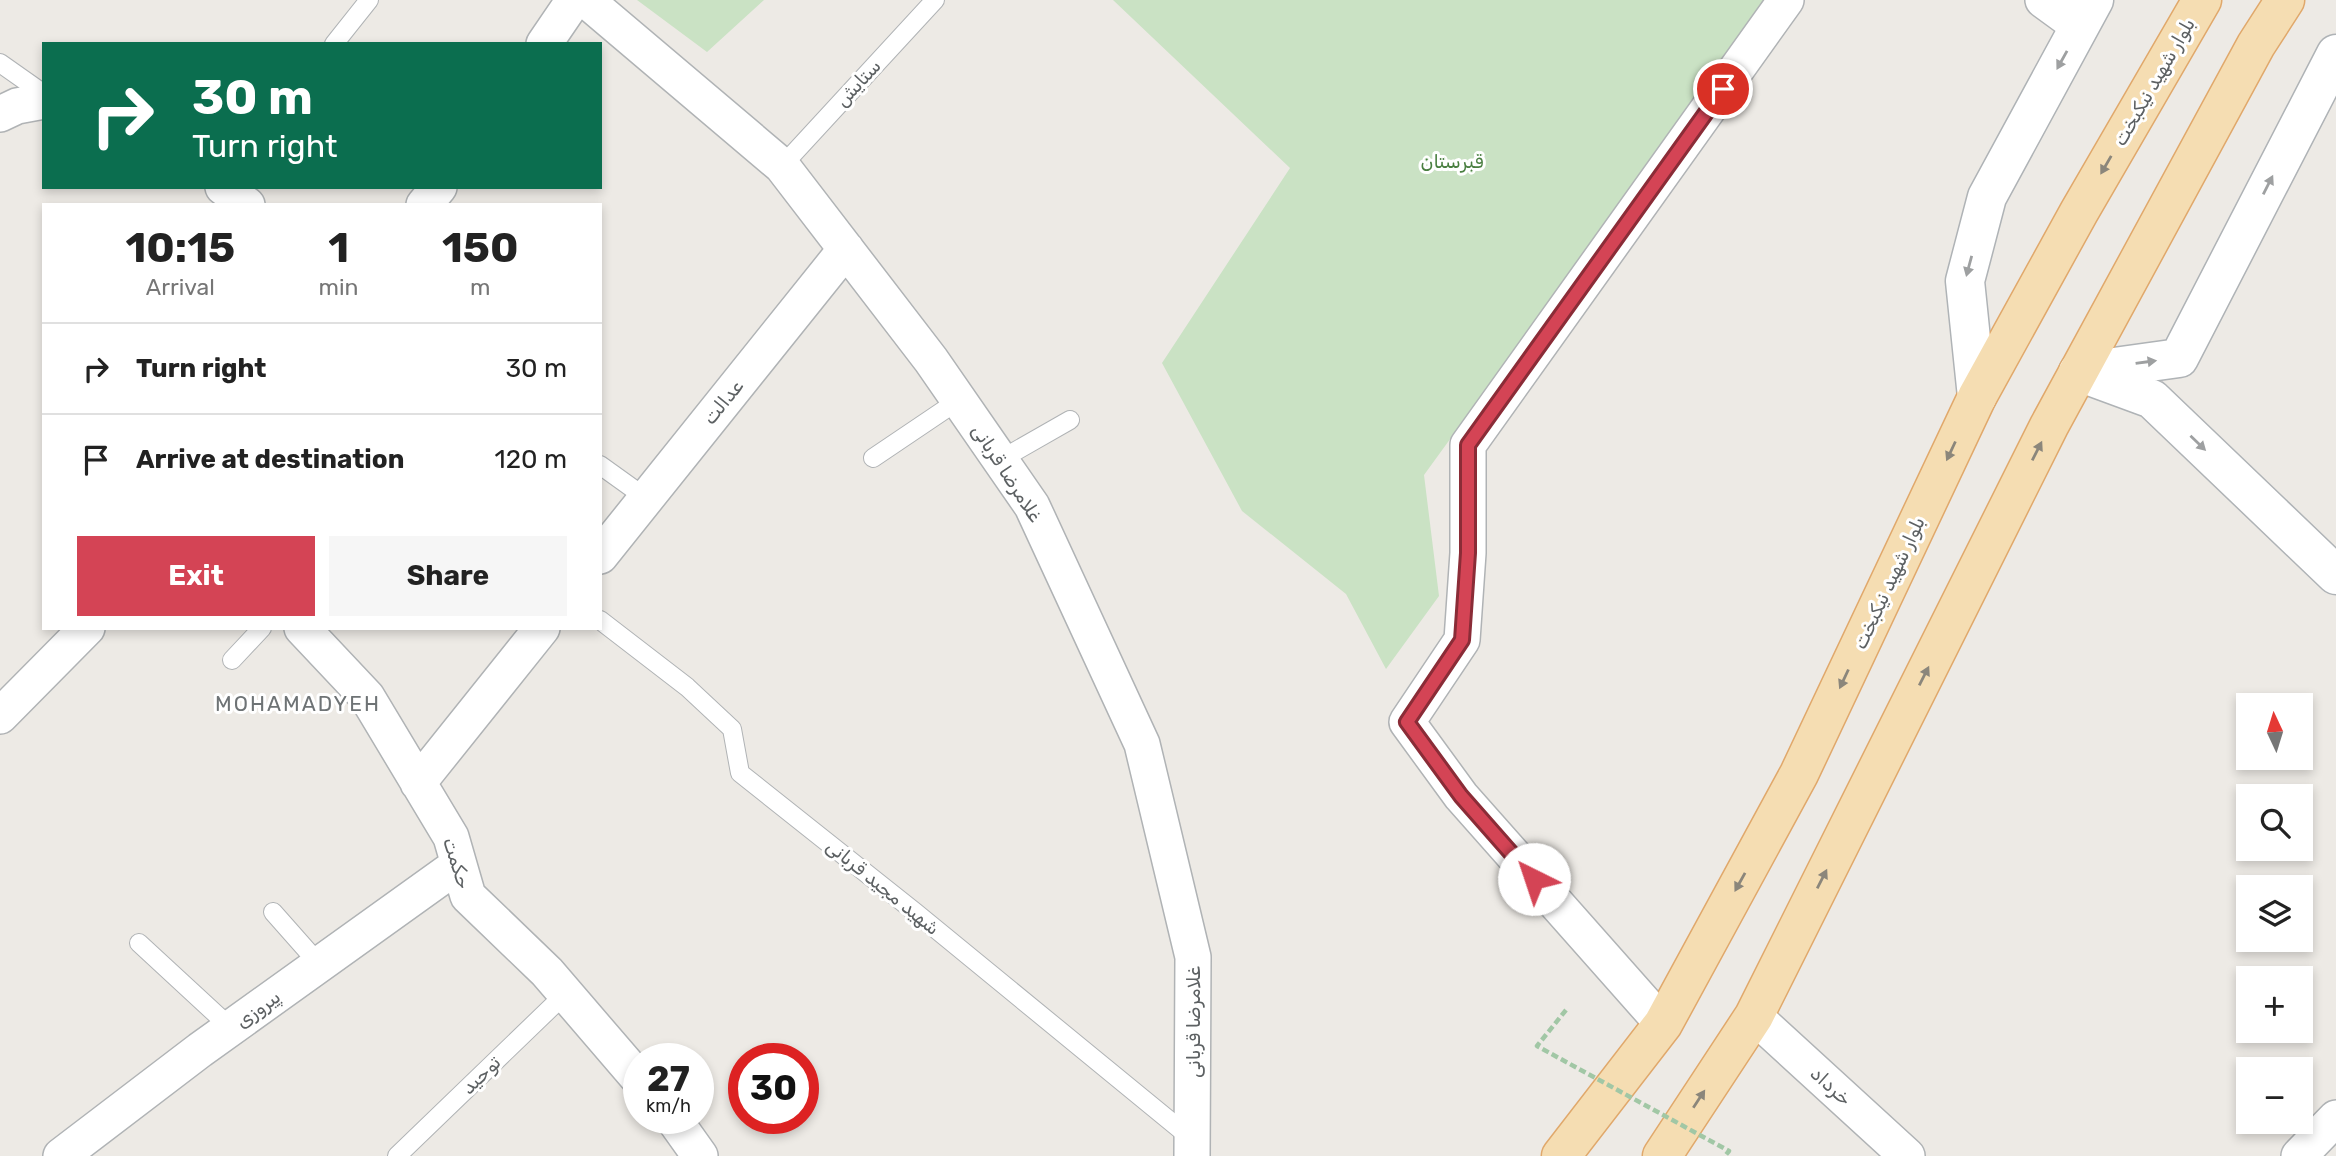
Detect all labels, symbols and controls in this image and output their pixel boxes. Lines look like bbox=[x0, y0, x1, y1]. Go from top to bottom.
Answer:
street label: بلوار شهید نیکبخت bbox=[2108, 14, 2200, 150]
one-way arrow bbox=[2056, 50, 2068, 70]
street label: ستایش bbox=[830, 54, 886, 112]
pin bbox=[1693, 59, 1753, 119]
text: 30 m bbox=[192, 68, 313, 126]
icon: right bbox=[77, 70, 168, 161]
icon: arrive bbox=[1704, 70, 1742, 108]
text: Turn right bbox=[192, 127, 337, 165]
park label: قبرستان bbox=[1421, 150, 1484, 173]
one-way arrow bbox=[2100, 155, 2112, 175]
one-way arrow bbox=[2262, 175, 2274, 195]
text: 10:15 bbox=[125, 223, 235, 273]
text: 1 bbox=[328, 223, 349, 273]
text: 150 bbox=[442, 223, 519, 273]
one-way arrow bbox=[1963, 256, 1973, 277]
text: Arrival bbox=[146, 273, 215, 301]
text: min bbox=[319, 273, 359, 301]
text: m bbox=[470, 273, 491, 301]
icon: right bbox=[77, 350, 115, 388]
text: Turn right bbox=[136, 353, 266, 384]
text: 30 m bbox=[505, 353, 567, 384]
one-way arrow bbox=[2135, 357, 2157, 368]
street label: عدالت bbox=[698, 375, 748, 429]
street label: غلامرضا قربانی bbox=[967, 420, 1047, 526]
one-way arrow bbox=[2189, 435, 2206, 451]
icon: arrive bbox=[77, 441, 115, 479]
one-way arrow bbox=[1945, 441, 1957, 461]
one-way arrow bbox=[2032, 441, 2043, 461]
text: Arrive at destination bbox=[136, 444, 404, 475]
text: 120 m bbox=[495, 444, 567, 475]
street label: بلوار شهید نیکبخت bbox=[1848, 513, 1930, 653]
button: Exit bbox=[77, 536, 315, 616]
button: Share bbox=[329, 536, 567, 616]
one-way arrow bbox=[1919, 666, 1930, 686]
one-way arrow bbox=[1838, 669, 1850, 689]
district label: MOHAMADYEH bbox=[215, 691, 381, 716]
north arrow bbox=[2236, 693, 2314, 770]
map controls bbox=[2236, 693, 2313, 1134]
button: search bbox=[2236, 784, 2313, 861]
street label: حکمت bbox=[438, 834, 476, 892]
street label: شهید مجید قربانی bbox=[822, 834, 944, 940]
position arrow bbox=[1497, 842, 1571, 916]
one-way arrow bbox=[1817, 869, 1828, 889]
one-way arrow bbox=[1735, 872, 1746, 892]
button: layers bbox=[2236, 875, 2313, 952]
street label: غلامرضا قربانی bbox=[1182, 966, 1205, 1078]
button: + bbox=[2236, 966, 2313, 1043]
street label: پیروزی bbox=[231, 985, 286, 1035]
speed limit sign: 30 bbox=[728, 1043, 819, 1134]
street label: توحید bbox=[457, 1051, 505, 1099]
button: − bbox=[2236, 1057, 2313, 1134]
text: 27 bbox=[647, 1058, 690, 1100]
street label: خرداد bbox=[1806, 1062, 1856, 1110]
one-way arrow bbox=[1693, 1089, 1706, 1109]
text: km/h bbox=[646, 1095, 691, 1117]

